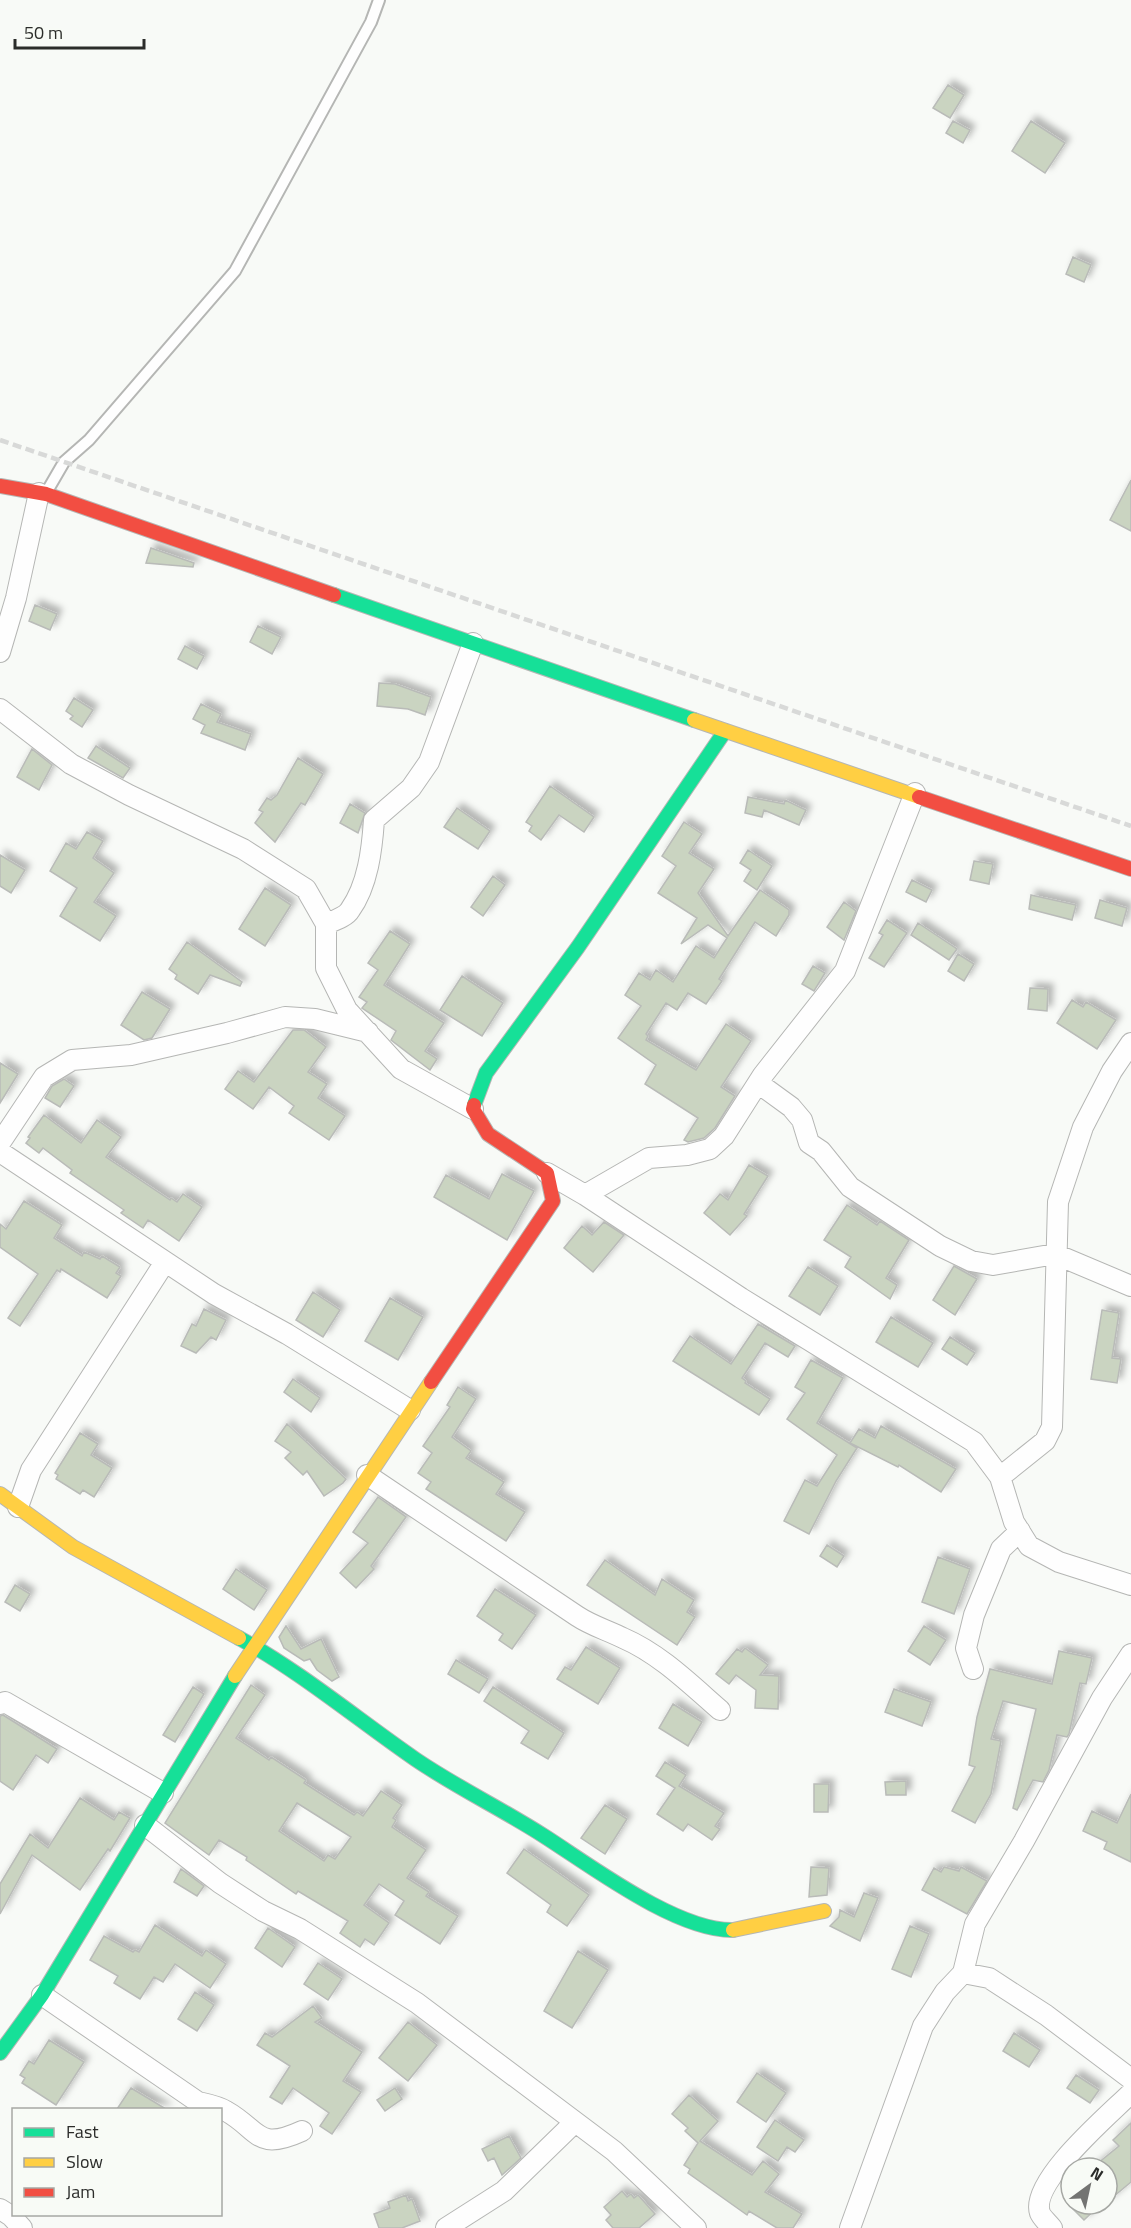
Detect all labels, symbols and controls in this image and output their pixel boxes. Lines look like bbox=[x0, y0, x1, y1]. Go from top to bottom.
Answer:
scale bar bbox=[15, 12, 144, 50]
text: 50 m bbox=[24, 19, 63, 46]
legend bbox=[12, 2108, 222, 2216]
text: Fast bbox=[66, 2118, 99, 2145]
text: Slow bbox=[66, 2148, 103, 2175]
north arrow bbox=[1059, 2156, 1119, 2216]
text: N bbox=[1086, 2160, 1108, 2187]
text: Jam bbox=[66, 2178, 95, 2205]

